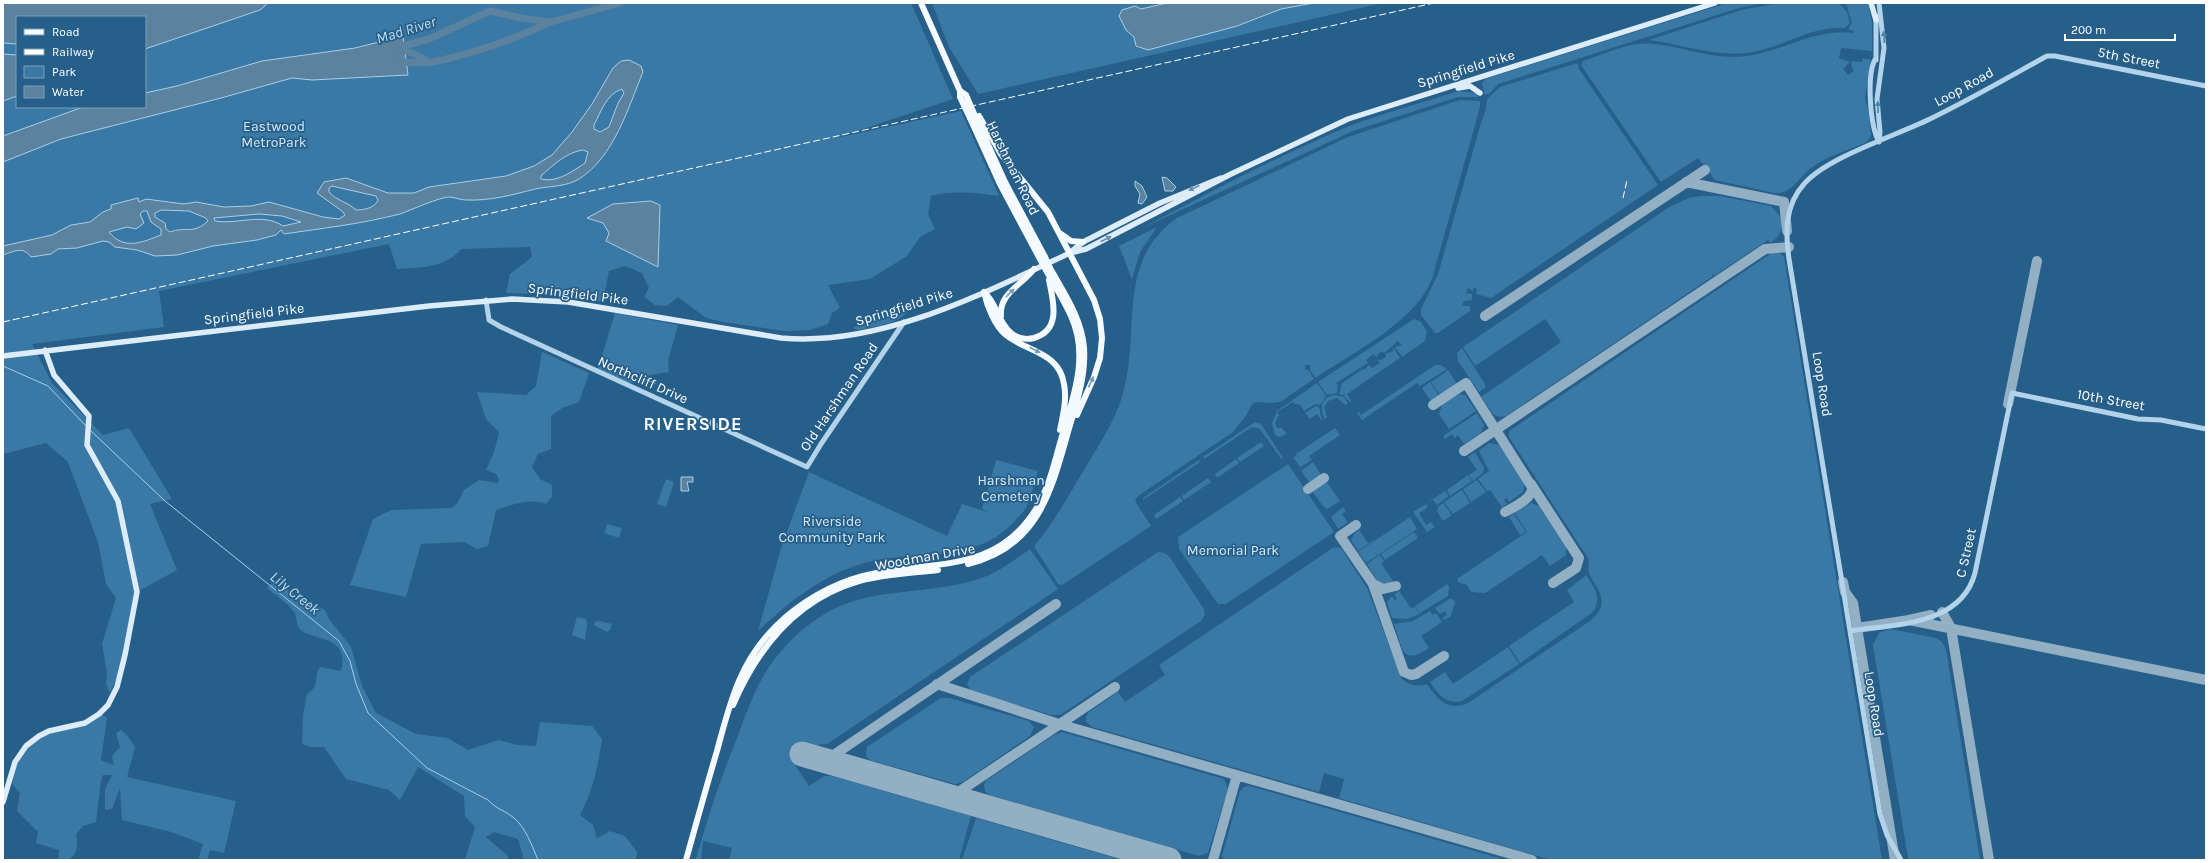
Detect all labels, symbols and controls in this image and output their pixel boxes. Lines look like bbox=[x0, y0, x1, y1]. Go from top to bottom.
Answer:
water label: Mad River bbox=[374, 12, 439, 48]
legend bbox=[16, 16, 146, 108]
scale bar bbox=[2065, 16, 2175, 42]
text: 200 m bbox=[2071, 23, 2106, 37]
text: Road bbox=[52, 25, 80, 39]
one-way arrow bbox=[1880, 31, 1887, 43]
street label: 5th Street bbox=[2096, 44, 2162, 72]
text: Railway bbox=[52, 45, 94, 59]
street label: Springfield Pike bbox=[1415, 46, 1517, 92]
street label: Loop Road bbox=[1931, 64, 1997, 110]
text: Park bbox=[52, 65, 77, 79]
text: Water bbox=[52, 85, 85, 99]
one-way arrow bbox=[1874, 101, 1881, 113]
park label: Eastwood MetroPark bbox=[241, 118, 307, 151]
street label: Harshman Road bbox=[983, 118, 1043, 218]
one-way arrow bbox=[1189, 185, 1200, 191]
one-way arrow bbox=[1100, 236, 1112, 242]
street label: Springfield Pike bbox=[527, 279, 629, 309]
street label: Springfield Pike bbox=[853, 284, 955, 330]
one-way arrow bbox=[1005, 288, 1015, 297]
street label: Springfield Pike bbox=[203, 299, 305, 329]
street label: Old Harshman Road bbox=[796, 339, 882, 455]
one-way arrow bbox=[1029, 346, 1041, 353]
street label: Loop Road bbox=[1808, 350, 1836, 418]
street label: Northcliff Drive bbox=[595, 353, 691, 407]
one-way arrow bbox=[1088, 377, 1094, 388]
street label: 10th Street bbox=[2076, 386, 2146, 414]
district label: RIVERSIDE bbox=[644, 413, 742, 435]
park label: Harshman Cemetery bbox=[977, 472, 1045, 505]
park label: Riverside Community Park bbox=[778, 513, 886, 546]
street label: C Street bbox=[1952, 527, 1980, 579]
street label: Woodman Drive bbox=[874, 540, 976, 574]
park label: Memorial Park bbox=[1187, 542, 1279, 559]
water label: Lily Creek bbox=[266, 567, 324, 619]
street label: Loop Road bbox=[1860, 670, 1888, 738]

